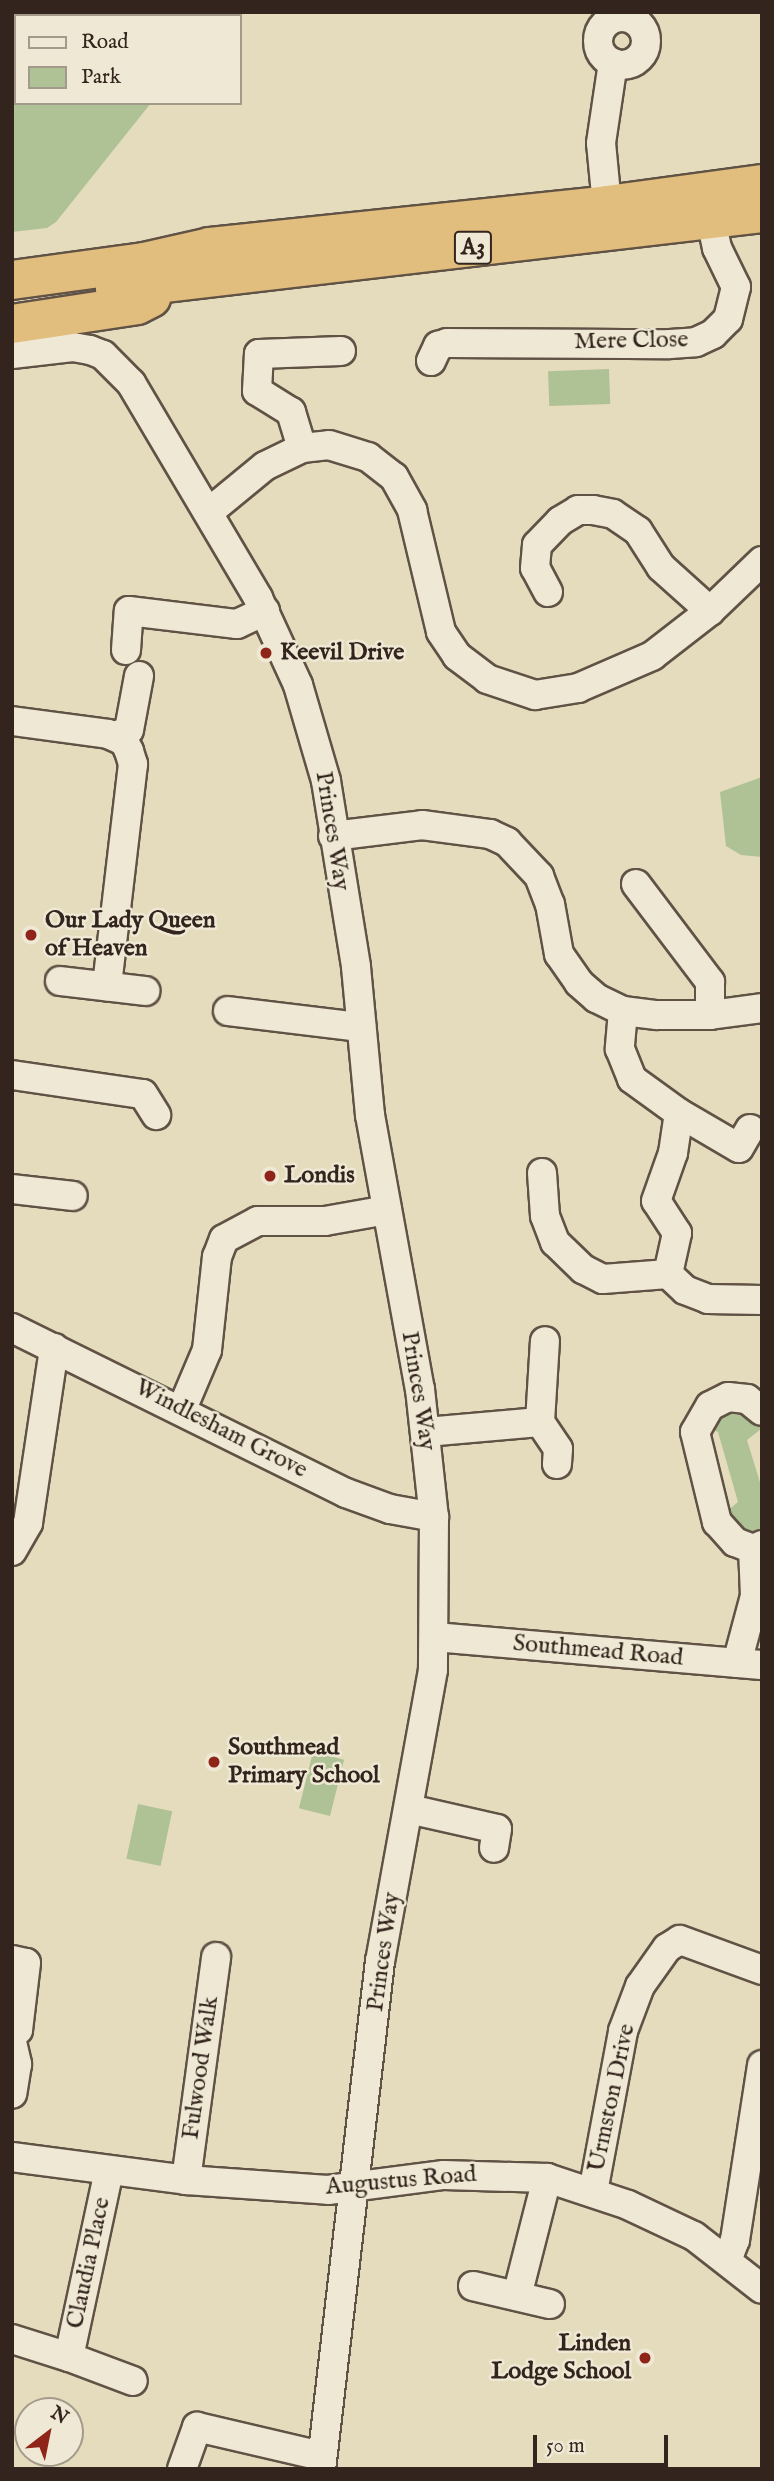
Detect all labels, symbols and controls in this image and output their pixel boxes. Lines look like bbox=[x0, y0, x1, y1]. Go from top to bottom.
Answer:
legend bbox=[14, 14, 242, 105]
text: Road bbox=[81, 29, 128, 56]
text: Park bbox=[81, 64, 121, 91]
road number: A3 bbox=[454, 229, 492, 268]
street label: Mere Close bbox=[574, 326, 688, 356]
place label: Keevil Drive bbox=[280, 639, 404, 667]
marker: Keevil Drive bbox=[258, 645, 274, 661]
street label: Princes Way bbox=[308, 769, 356, 893]
place label: Our Lady Queen of Heaven bbox=[45, 907, 215, 963]
marker: Our Lady Queen of Heaven bbox=[23, 927, 39, 943]
place label: Londis bbox=[284, 1162, 355, 1190]
marker: Londis bbox=[262, 1168, 278, 1184]
street label: Princes Way bbox=[394, 1329, 442, 1453]
street label: Windlesham Grove bbox=[130, 1373, 312, 1485]
street label: Southmead Road bbox=[512, 1629, 684, 1673]
place label: Southmead Primary School bbox=[228, 1734, 380, 1790]
marker: Southmead Primary School bbox=[206, 1754, 222, 1770]
street label: Princes Way bbox=[361, 1890, 407, 2014]
street label: Fulwood Walk bbox=[177, 1995, 225, 2141]
street label: Urmston Drive bbox=[582, 2021, 642, 2175]
street label: Augustus Road bbox=[324, 2160, 478, 2202]
street label: Claudia Place bbox=[61, 2195, 117, 2331]
place label: Linden Lodge School bbox=[491, 2330, 631, 2386]
marker: Linden Lodge School bbox=[637, 2350, 653, 2366]
north arrow bbox=[14, 2397, 84, 2467]
text: N bbox=[46, 2401, 72, 2430]
scale bar bbox=[536, 2422, 671, 2466]
text: 50 m bbox=[546, 2433, 585, 2460]

